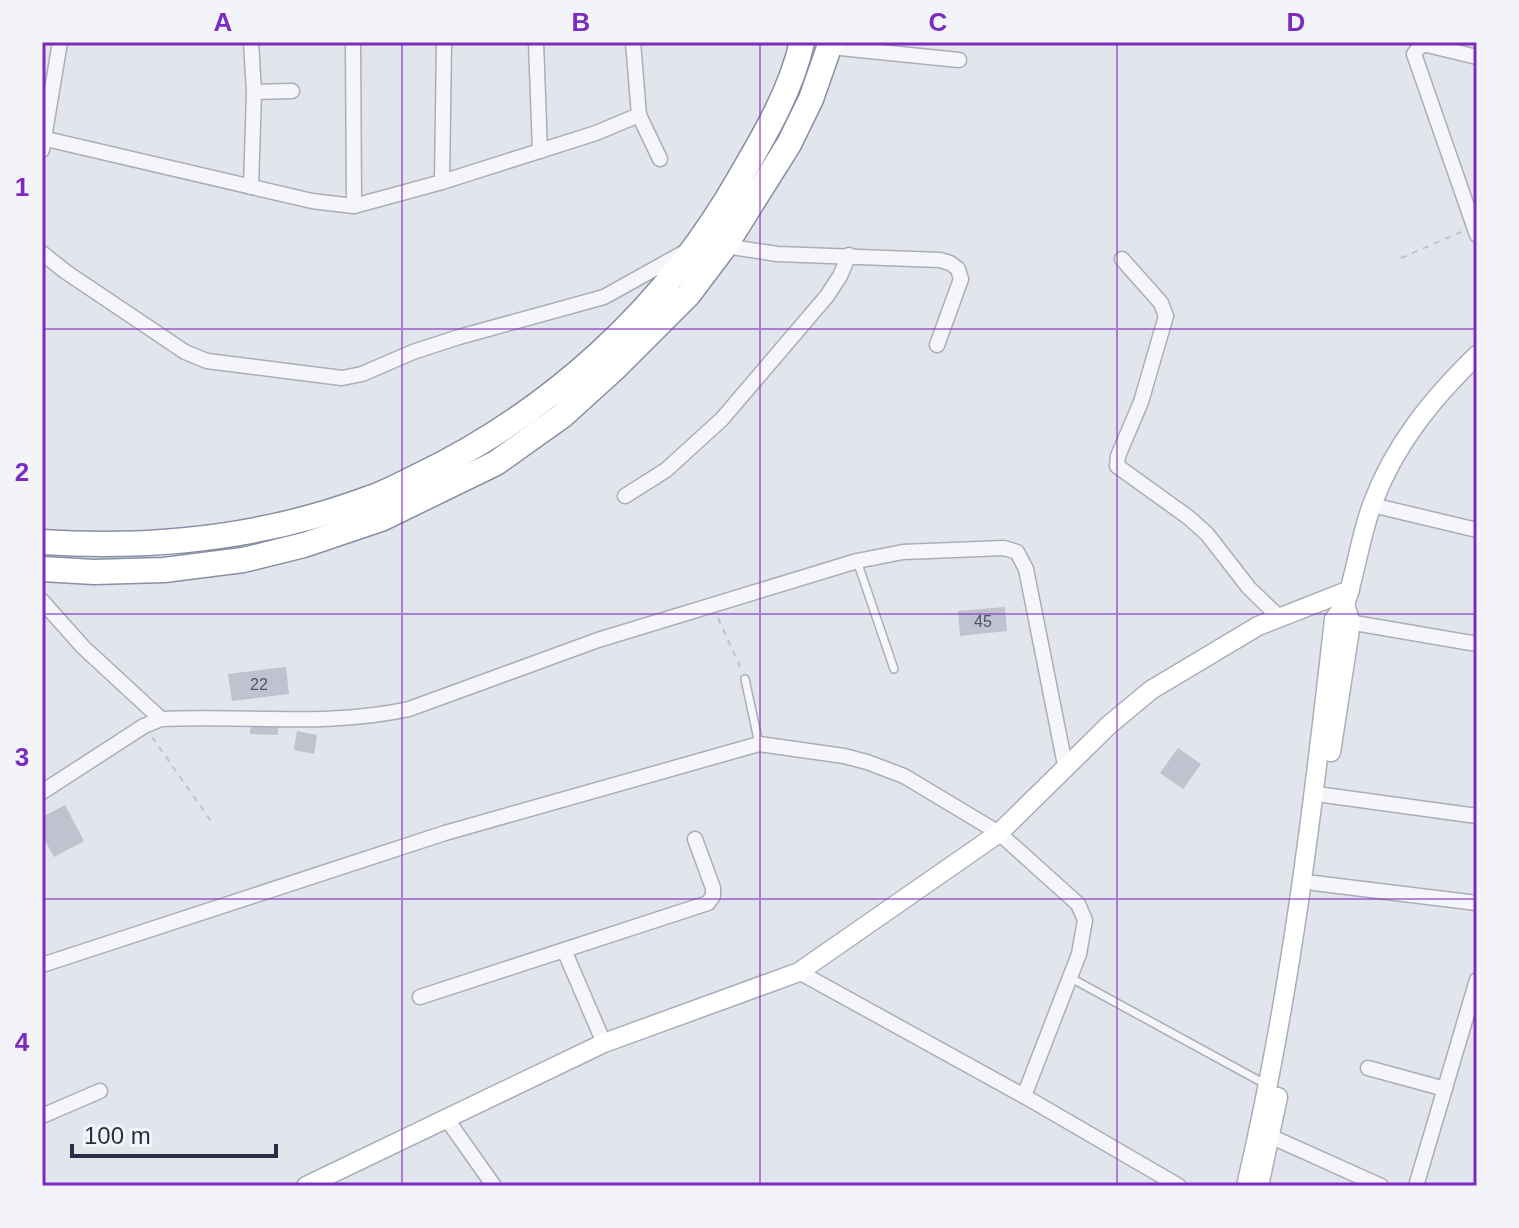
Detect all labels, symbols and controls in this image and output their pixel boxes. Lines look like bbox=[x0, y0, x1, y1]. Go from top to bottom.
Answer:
text: A bbox=[214, 7, 233, 37]
text: B bbox=[572, 7, 590, 37]
text: C bbox=[929, 7, 948, 37]
text: D bbox=[1287, 7, 1305, 37]
text: 1 bbox=[15, 172, 29, 202]
text: 2 bbox=[15, 457, 29, 487]
house number: 45 bbox=[974, 613, 992, 630]
house number: 22 bbox=[250, 676, 268, 693]
text: 3 bbox=[15, 742, 29, 772]
text: 4 bbox=[15, 1027, 30, 1057]
scale bar bbox=[72, 1108, 276, 1158]
text: 100 m bbox=[84, 1122, 151, 1149]

